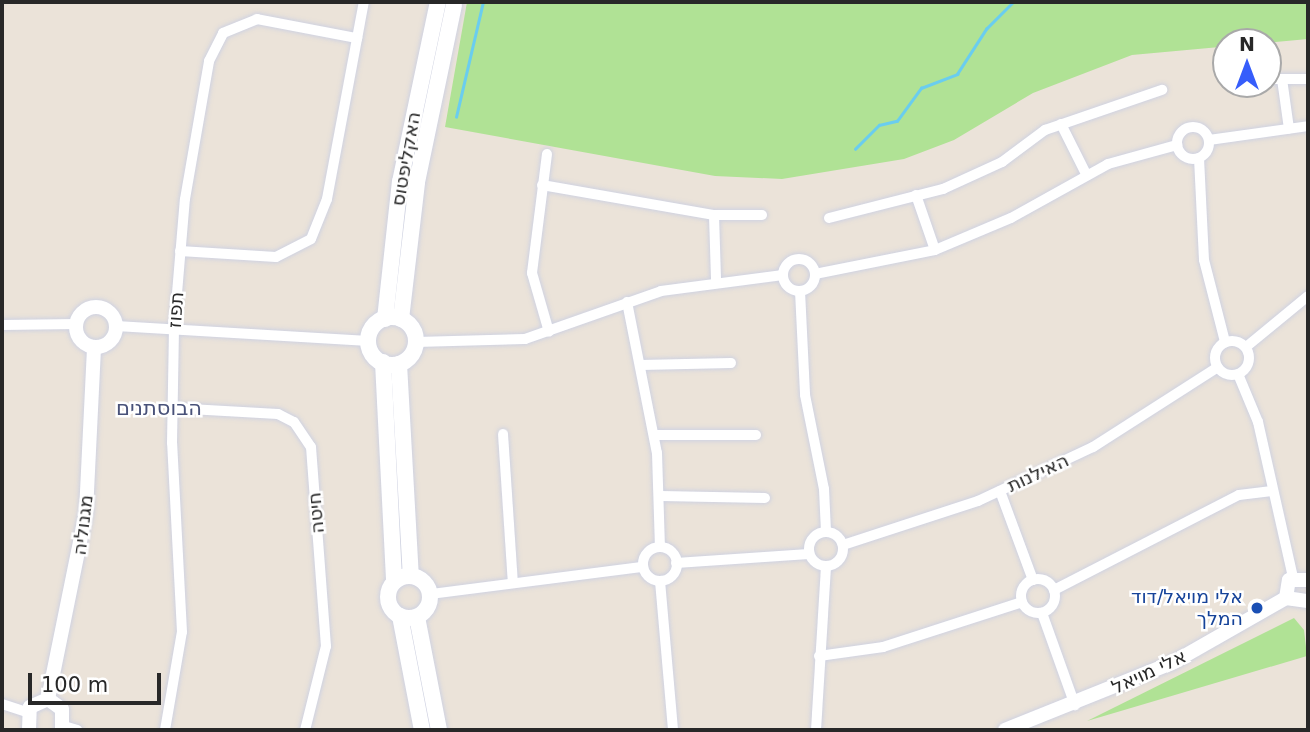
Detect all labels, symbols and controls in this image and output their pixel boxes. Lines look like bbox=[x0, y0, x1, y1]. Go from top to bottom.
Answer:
north arrow bbox=[1212, 28, 1282, 98]
text: N bbox=[1239, 33, 1255, 55]
street label: האקליפטוס bbox=[386, 110, 426, 208]
street label: תפוז bbox=[163, 291, 189, 329]
district label: הבוסתנים bbox=[116, 395, 202, 421]
street label: האילנות bbox=[1004, 449, 1072, 497]
street label: חיטה bbox=[303, 491, 329, 535]
street label: מגנוליה bbox=[68, 493, 98, 557]
place label: אלי מויאל/דוד המלך bbox=[1131, 586, 1243, 630]
marker: אלי מויאל/דוד המלך bbox=[1249, 600, 1265, 616]
street label: אלי מויאל bbox=[1108, 645, 1190, 699]
scale bar bbox=[32, 658, 164, 702]
text: 100 m bbox=[41, 673, 108, 697]

